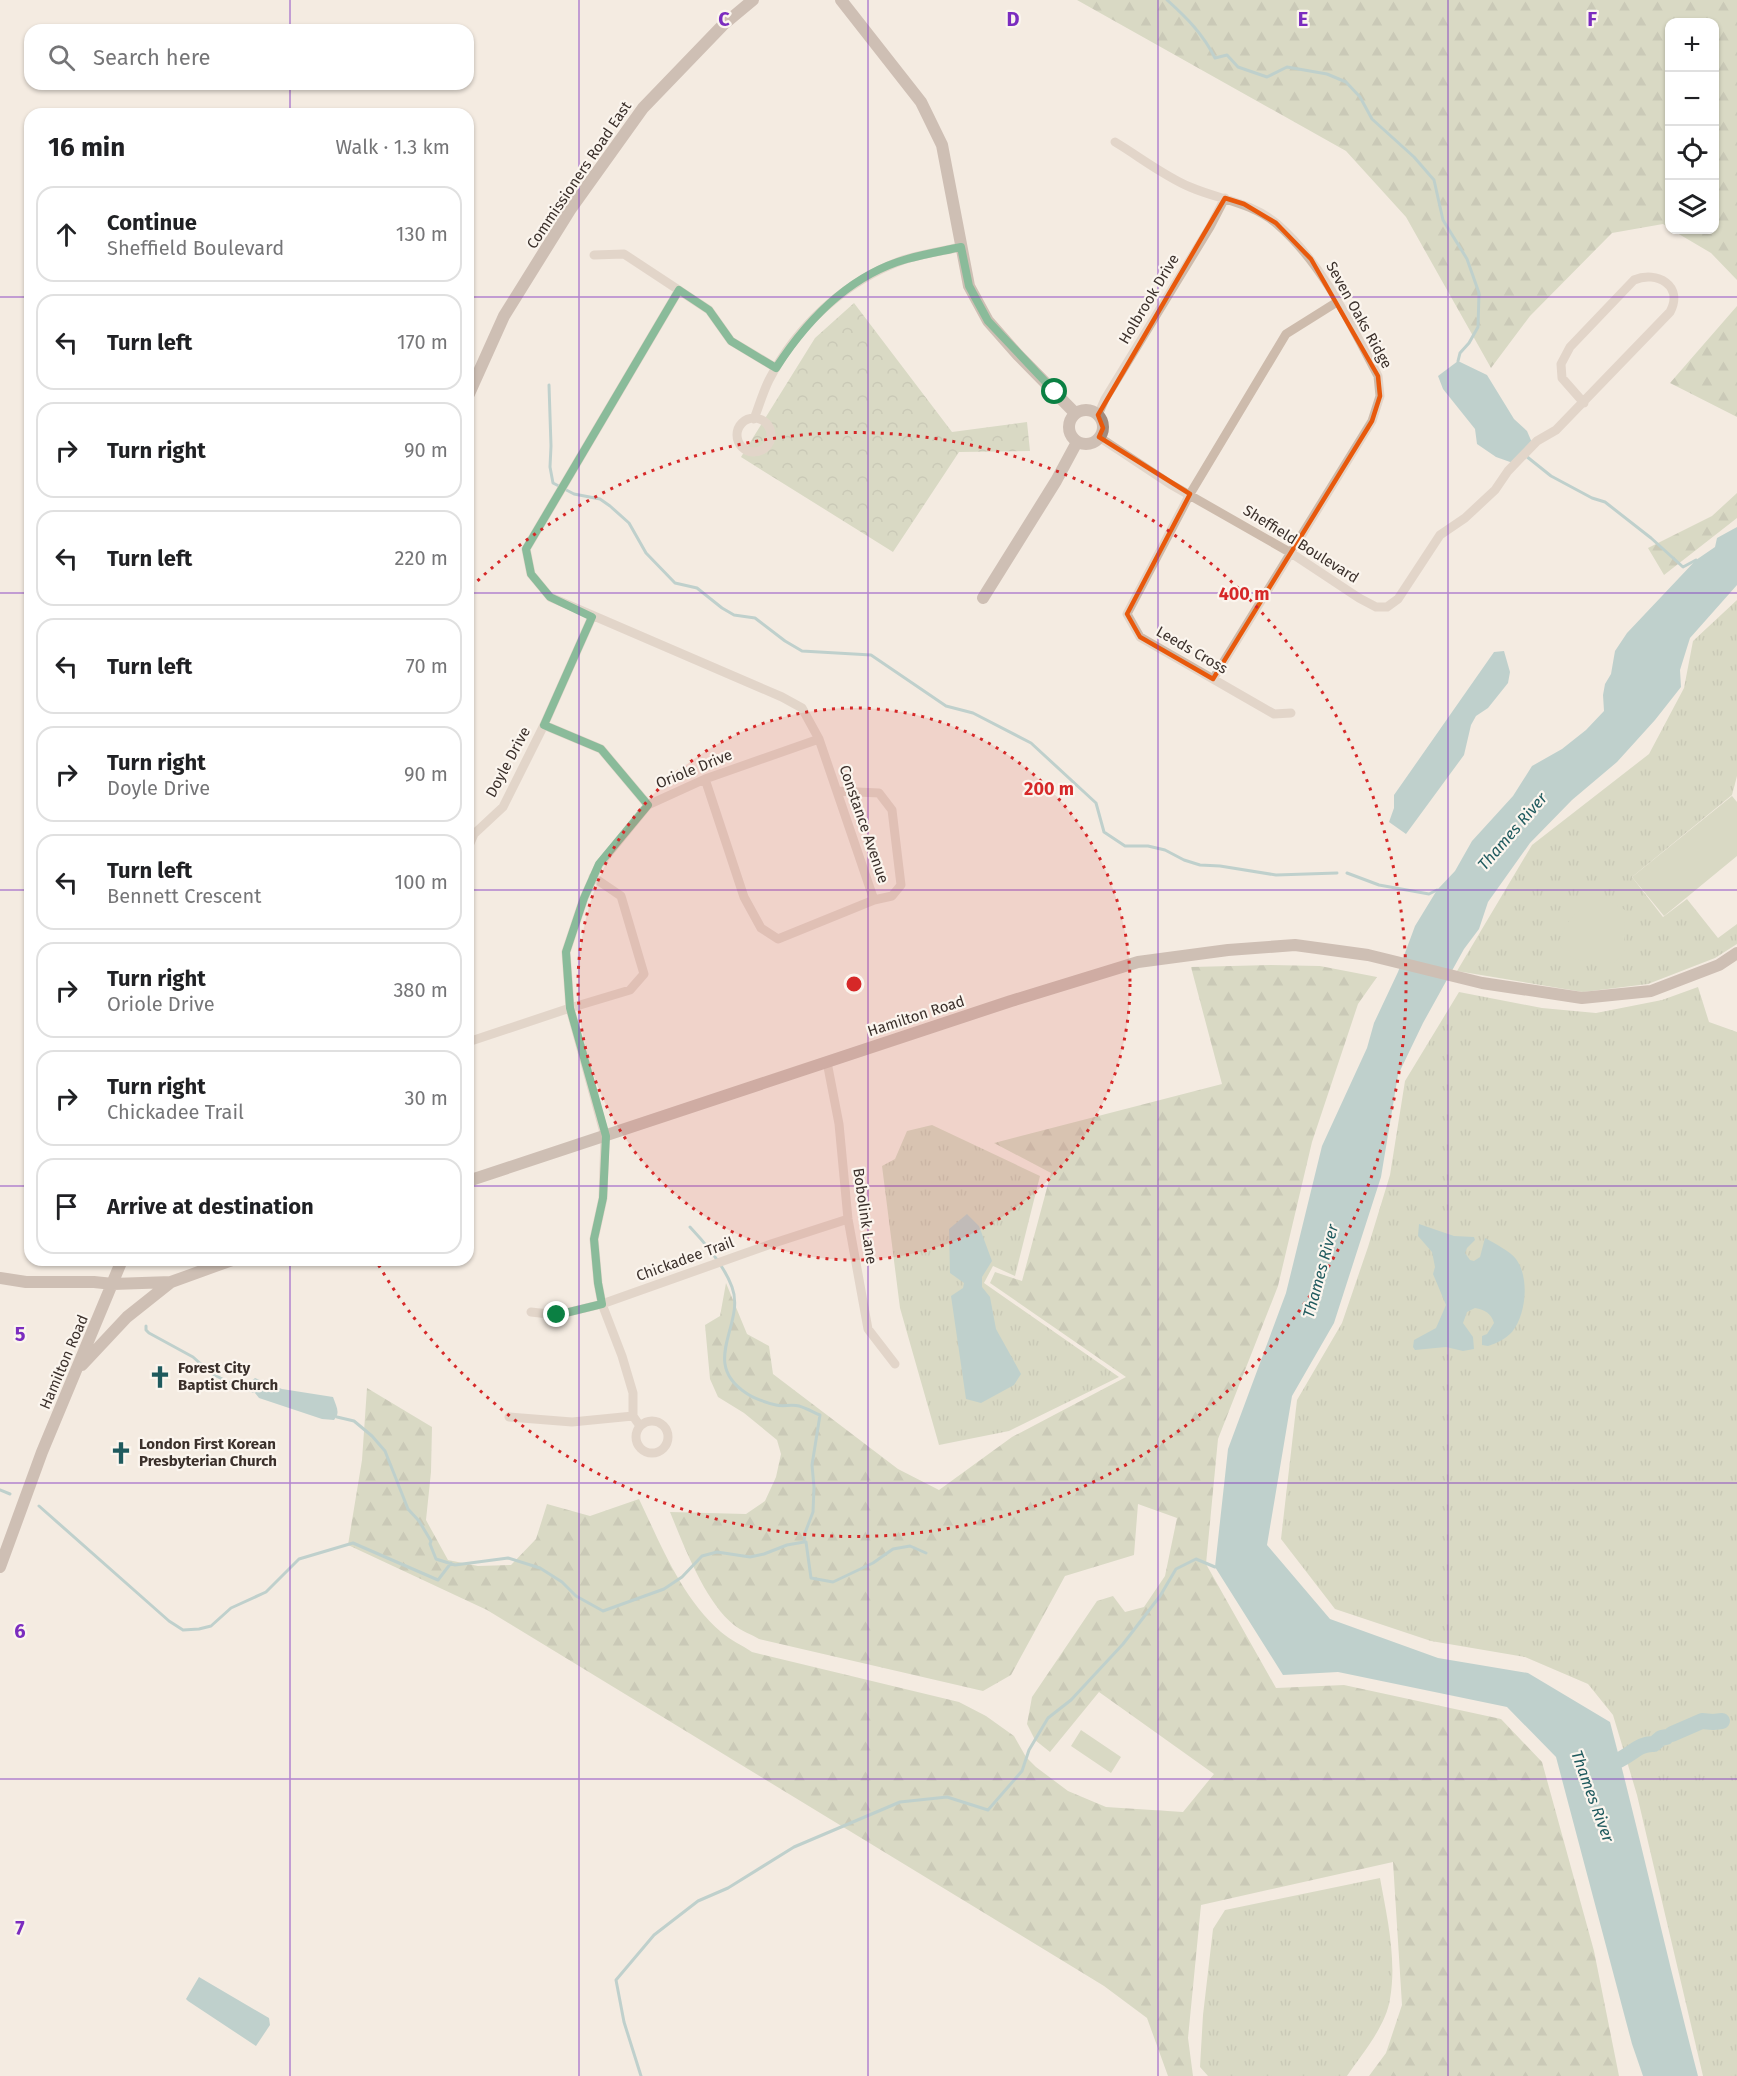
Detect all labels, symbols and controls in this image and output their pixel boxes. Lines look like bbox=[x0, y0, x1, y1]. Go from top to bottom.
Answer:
text: C bbox=[718, 7, 730, 31]
text: D bbox=[1006, 7, 1020, 31]
text: E bbox=[1298, 7, 1308, 31]
text: F bbox=[1587, 7, 1597, 31]
map controls bbox=[1665, 18, 1719, 234]
button: + bbox=[1665, 18, 1719, 72]
search box bbox=[24, 24, 474, 90]
icon: search bbox=[45, 41, 78, 74]
text: Search here bbox=[93, 44, 211, 71]
button: − bbox=[1665, 72, 1719, 126]
street label: Commissioners Road East bbox=[523, 97, 635, 252]
button: locate bbox=[1665, 126, 1719, 180]
text: 16 min bbox=[48, 132, 125, 163]
text: Walk · 1.3 km bbox=[336, 135, 450, 159]
button: layers bbox=[1665, 180, 1719, 234]
text: Continue bbox=[107, 209, 197, 236]
icon: ahead bbox=[50, 218, 83, 251]
text: 130 m bbox=[396, 222, 448, 246]
text: Sheffield Boulevard bbox=[107, 236, 284, 260]
street label: Holbrook Drive bbox=[1115, 251, 1183, 347]
street label: Seven Oaks Ridge bbox=[1322, 258, 1396, 372]
icon: left bbox=[50, 326, 83, 359]
text: Turn left bbox=[107, 329, 192, 356]
text: 170 m bbox=[397, 330, 448, 354]
route start bbox=[1041, 378, 1067, 404]
icon: right bbox=[50, 434, 83, 467]
text: Turn right bbox=[107, 437, 206, 464]
text: 90 m bbox=[404, 438, 448, 462]
street label: Sheffield Boulevard bbox=[1240, 501, 1362, 587]
icon: left bbox=[50, 542, 83, 575]
text: Turn left bbox=[107, 545, 192, 572]
text: 220 m bbox=[395, 546, 448, 570]
text: 400 m bbox=[1219, 583, 1269, 605]
street label: Leeds Cross bbox=[1153, 622, 1231, 678]
icon: left bbox=[50, 650, 83, 683]
text: Turn left bbox=[107, 653, 192, 680]
text: 70 m bbox=[406, 654, 448, 678]
street label: Doyle Drive bbox=[482, 724, 534, 800]
street label: Oriole Drive bbox=[653, 746, 735, 792]
text: Turn right bbox=[107, 749, 206, 776]
icon: right bbox=[50, 758, 83, 791]
text: 90 m bbox=[404, 762, 448, 786]
street label: Constance Avenue bbox=[835, 763, 893, 885]
text: Doyle Drive bbox=[107, 776, 210, 800]
text: 200 m bbox=[1024, 778, 1074, 800]
water label: Thames River bbox=[1474, 788, 1552, 874]
text: Turn left bbox=[107, 857, 192, 884]
icon: left bbox=[50, 866, 83, 899]
text: 100 m bbox=[395, 870, 448, 894]
text: Bennett Crescent bbox=[107, 884, 261, 908]
text: Turn right bbox=[107, 965, 206, 992]
icon: right bbox=[50, 974, 83, 1007]
centre of rings bbox=[844, 974, 864, 994]
text: 380 m bbox=[393, 978, 448, 1002]
text: Oriole Drive bbox=[107, 992, 215, 1016]
street label: Hamilton Road bbox=[865, 992, 967, 1040]
text: Turn right bbox=[107, 1073, 206, 1100]
icon: right bbox=[50, 1082, 83, 1115]
text: 30 m bbox=[404, 1086, 448, 1110]
text: Chickadee Trail bbox=[107, 1100, 244, 1124]
street label: Bobolink Lane bbox=[849, 1167, 881, 1265]
icon: arrive bbox=[50, 1190, 83, 1223]
text: Arrive at destination bbox=[107, 1193, 314, 1220]
water label: Thames River bbox=[1299, 1221, 1342, 1320]
street label: Chickadee Trail bbox=[634, 1233, 737, 1285]
route end bbox=[543, 1301, 569, 1327]
street label: Hamilton Road bbox=[36, 1312, 92, 1412]
text: 5 bbox=[15, 1322, 26, 1346]
place label: Forest City Baptist Church bbox=[178, 1359, 278, 1394]
church icon: Forest City Baptist Church bbox=[147, 1364, 173, 1390]
place label: London First Korean Presbyterian Church bbox=[139, 1435, 277, 1470]
church icon: London First Korean Presbyterian Church bbox=[108, 1440, 134, 1466]
text: 6 bbox=[14, 1619, 26, 1643]
water label: Thames River bbox=[1567, 1748, 1618, 1845]
text: 7 bbox=[15, 1916, 25, 1940]

